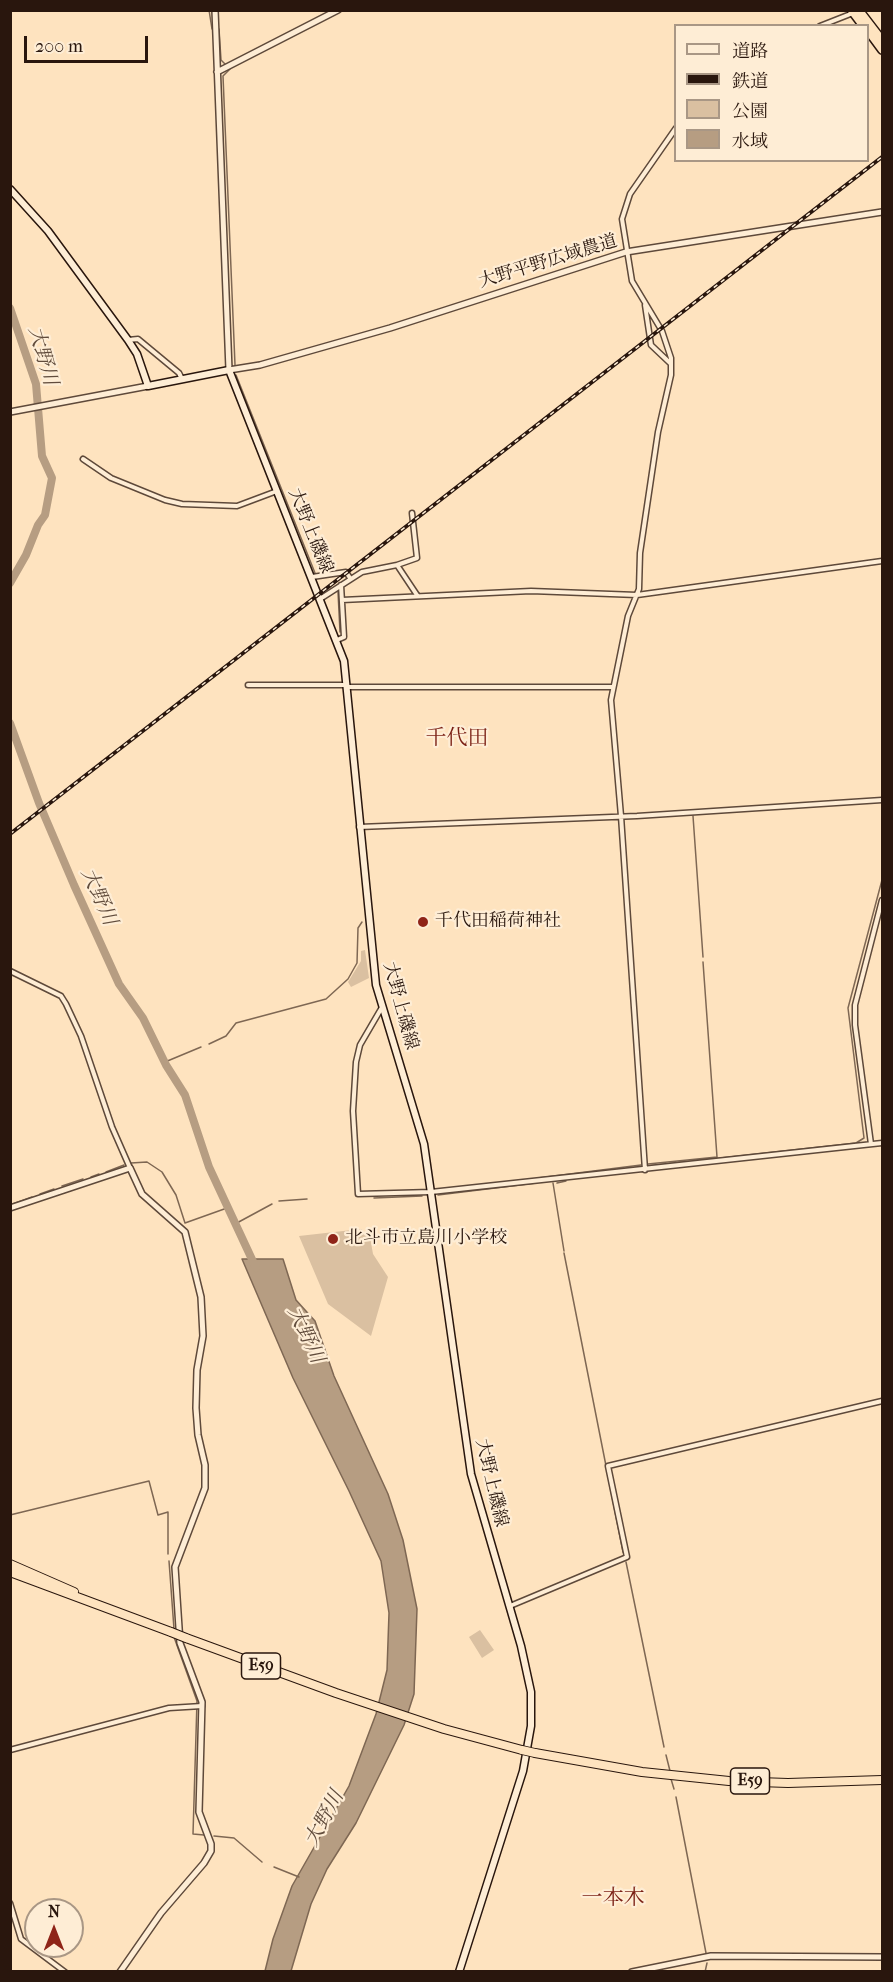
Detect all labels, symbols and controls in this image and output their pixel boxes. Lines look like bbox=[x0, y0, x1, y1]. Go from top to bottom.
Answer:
scale bar bbox=[27, 24, 152, 62]
legend bbox=[674, 24, 869, 162]
text: 200 m bbox=[35, 36, 83, 57]
text: 道路 bbox=[732, 41, 768, 62]
text: 鉄道 bbox=[732, 71, 768, 92]
text: 公園 bbox=[732, 101, 768, 122]
text: 水域 bbox=[732, 131, 768, 152]
street label: 大野平野広域農道 bbox=[476, 231, 620, 293]
water label: 大野川 bbox=[22, 324, 62, 388]
street label: 大野上磯線 bbox=[283, 485, 337, 577]
district label: 千代田 bbox=[426, 726, 488, 752]
water label: 大野川 bbox=[75, 865, 121, 929]
place label: 千代田稲荷神社 bbox=[435, 911, 561, 933]
marker: 千代田稲荷神社 bbox=[416, 915, 430, 929]
street label: 大野上磯線 bbox=[378, 960, 422, 1052]
place label: 北斗市立島川小学校 bbox=[345, 1228, 507, 1250]
marker: 北斗市立島川小学校 bbox=[326, 1232, 340, 1246]
water label: 大野川 bbox=[281, 1303, 329, 1367]
street label: 大野上磯線 bbox=[470, 1437, 512, 1529]
road number: E59 bbox=[242, 1653, 280, 1679]
road number: E59 bbox=[730, 1768, 770, 1794]
water label: 大野川 bbox=[300, 1787, 350, 1851]
district label: 一本木 bbox=[582, 1886, 644, 1912]
north arrow bbox=[24, 1898, 84, 1958]
text: N bbox=[48, 1902, 60, 1921]

